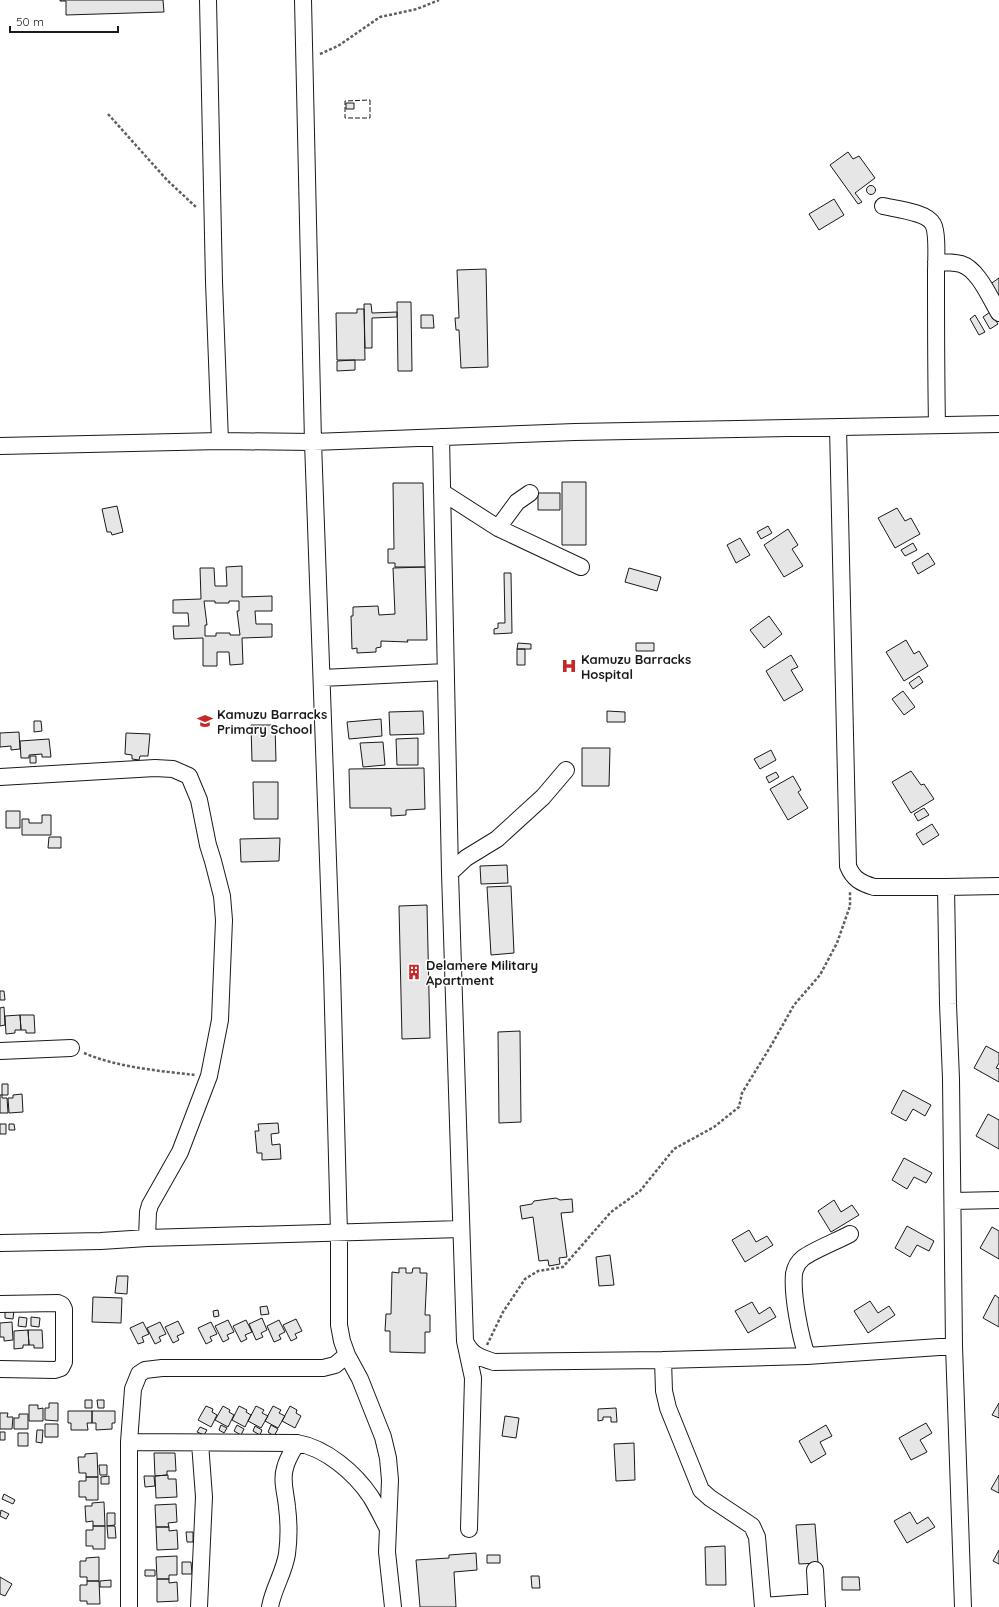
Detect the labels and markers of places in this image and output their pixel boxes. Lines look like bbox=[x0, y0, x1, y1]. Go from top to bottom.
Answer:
place label: Kamuzu Barracks Hospital bbox=[581, 651, 691, 682]
hospital icon: Kamuzu Barracks Hospital bbox=[560, 657, 578, 675]
place label: Kamuzu Barracks Primary School bbox=[217, 706, 327, 737]
school or university icon: Kamuzu Barracks Primary School bbox=[196, 712, 214, 730]
place label: Delamere Military Apartment bbox=[426, 957, 538, 988]
building icon: Delamere Military Apartment bbox=[405, 963, 423, 981]

